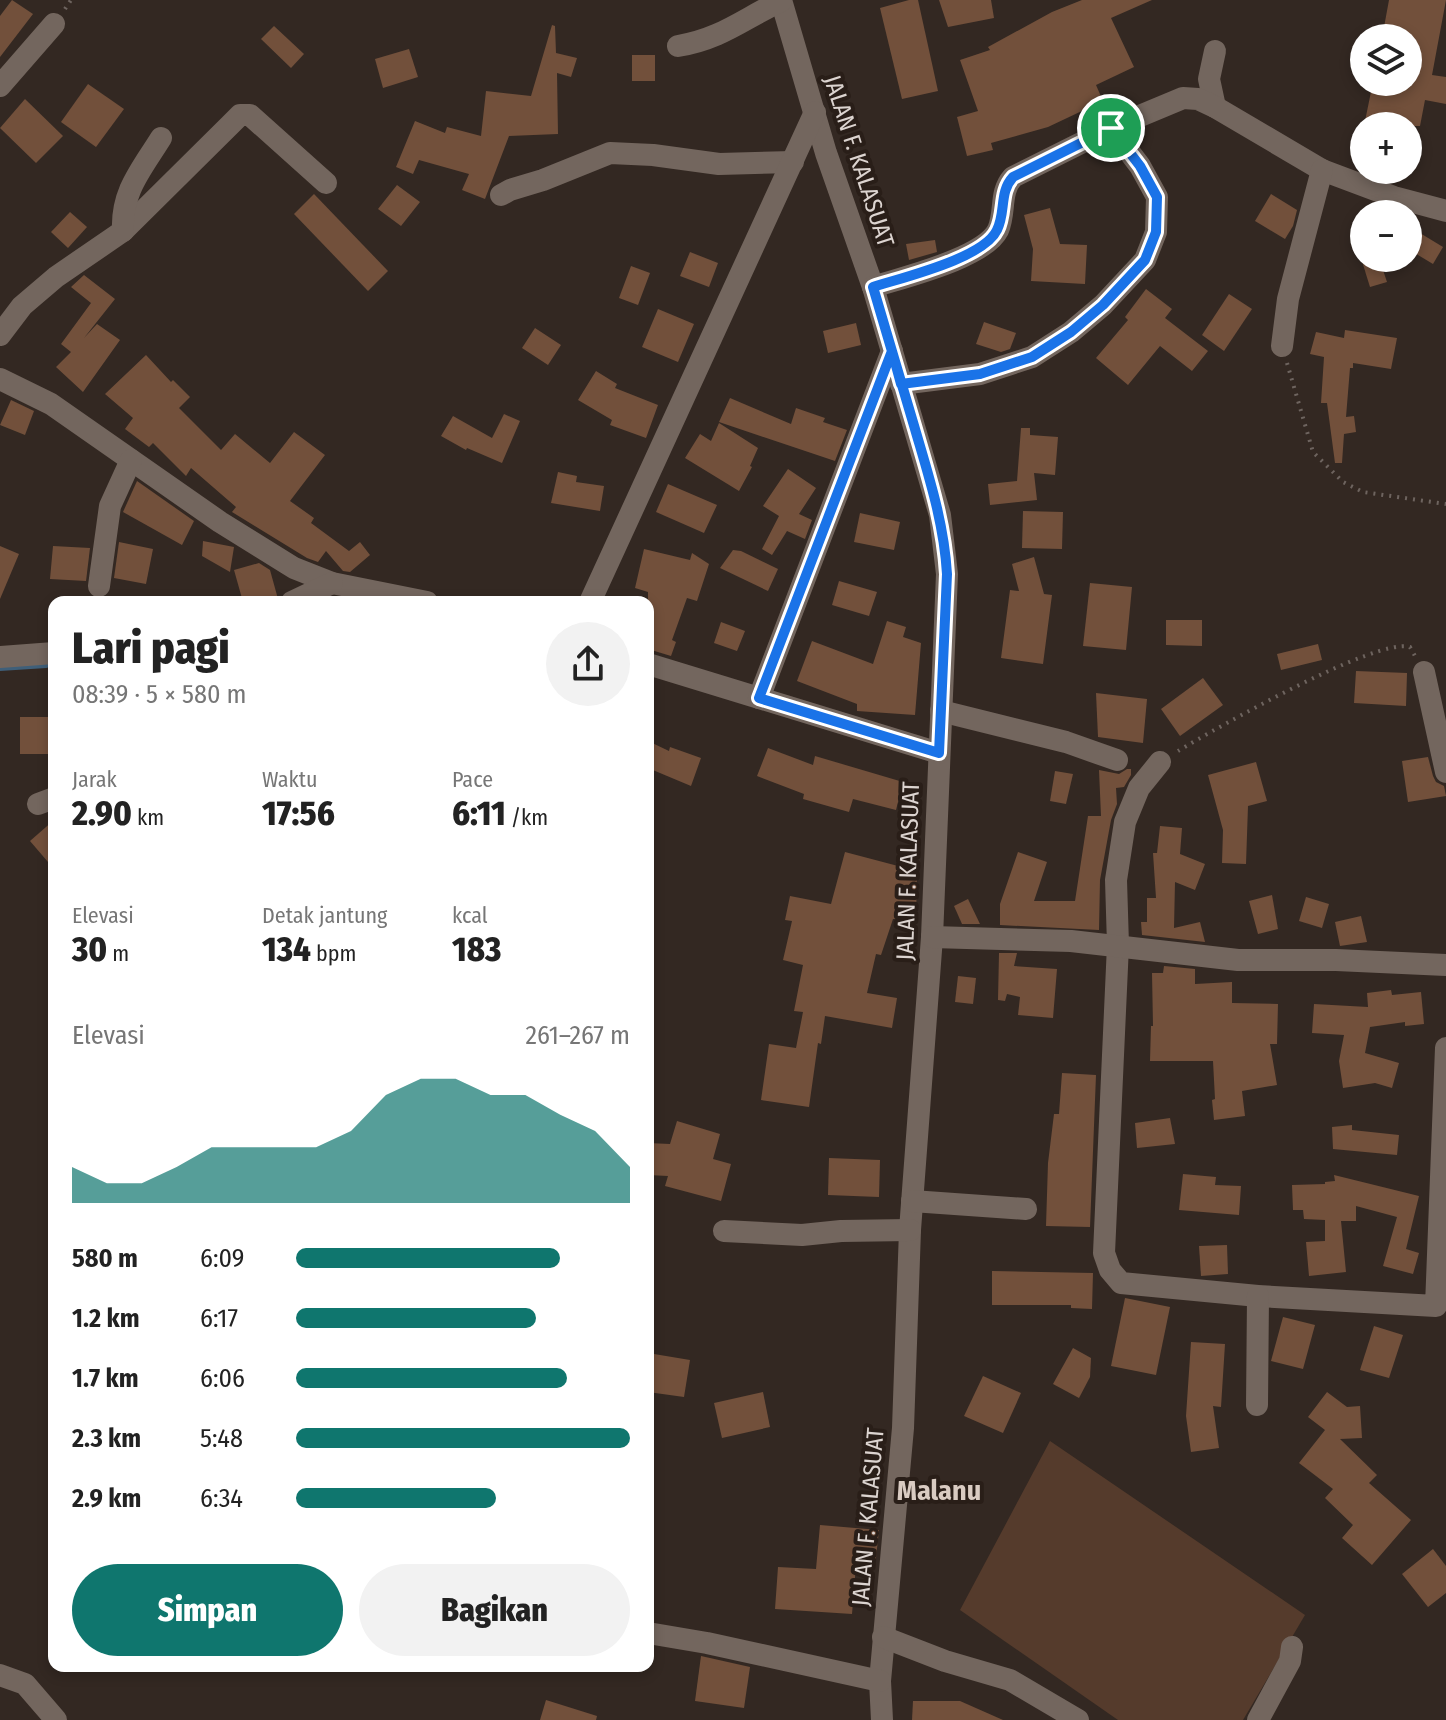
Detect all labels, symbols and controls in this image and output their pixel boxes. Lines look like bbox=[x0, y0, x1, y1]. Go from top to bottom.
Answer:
map controls bbox=[1350, 24, 1422, 272]
button: layers bbox=[1350, 24, 1422, 96]
street label: JALAN F. KALASUAT bbox=[818, 72, 900, 250]
pin bbox=[1077, 94, 1145, 162]
icon: arrive bbox=[1089, 106, 1133, 150]
button: + bbox=[1350, 112, 1422, 184]
button: − bbox=[1350, 200, 1422, 272]
text: Lari pagi bbox=[72, 622, 230, 675]
button: share bbox=[546, 622, 630, 706]
text: 08:39 · 5 × 580 m bbox=[72, 679, 247, 710]
text: Jarak bbox=[72, 766, 117, 793]
text: Waktu bbox=[262, 766, 318, 793]
text: Pace bbox=[452, 766, 493, 793]
street label: JALAN F. KALASUAT bbox=[891, 781, 925, 961]
text: 2.90 bbox=[72, 793, 132, 834]
text: 17:56 bbox=[262, 793, 335, 834]
text: 6:11 bbox=[452, 793, 506, 834]
text: km bbox=[132, 804, 164, 831]
text: /km bbox=[506, 804, 548, 831]
text: Elevasi bbox=[72, 902, 134, 929]
text: Detak jantung bbox=[262, 902, 387, 929]
text: kcal bbox=[452, 902, 488, 929]
text: 30 bbox=[72, 929, 107, 970]
text: 134 bbox=[262, 929, 311, 970]
text: 183 bbox=[452, 929, 501, 970]
text: m bbox=[107, 940, 129, 967]
text: bpm bbox=[311, 940, 356, 967]
text: Elevasi bbox=[72, 1020, 145, 1051]
text: 261–267 m bbox=[525, 1020, 630, 1051]
text: 580 m bbox=[72, 1243, 138, 1274]
text: 6:09 bbox=[200, 1243, 244, 1274]
text: 1.2 km bbox=[72, 1303, 139, 1334]
text: 6:17 bbox=[200, 1303, 238, 1334]
text: 1.7 km bbox=[72, 1363, 139, 1394]
text: 6:06 bbox=[200, 1363, 245, 1394]
text: 2.3 km bbox=[72, 1423, 141, 1454]
text: 5:48 bbox=[200, 1423, 243, 1454]
street label: JALAN F. KALASUAT bbox=[846, 1427, 890, 1607]
district label: Malanu bbox=[897, 1474, 981, 1507]
text: 2.9 km bbox=[72, 1483, 141, 1514]
text: 6:34 bbox=[200, 1483, 243, 1514]
button: Simpan bbox=[72, 1564, 343, 1656]
button: Bagikan bbox=[359, 1564, 630, 1656]

